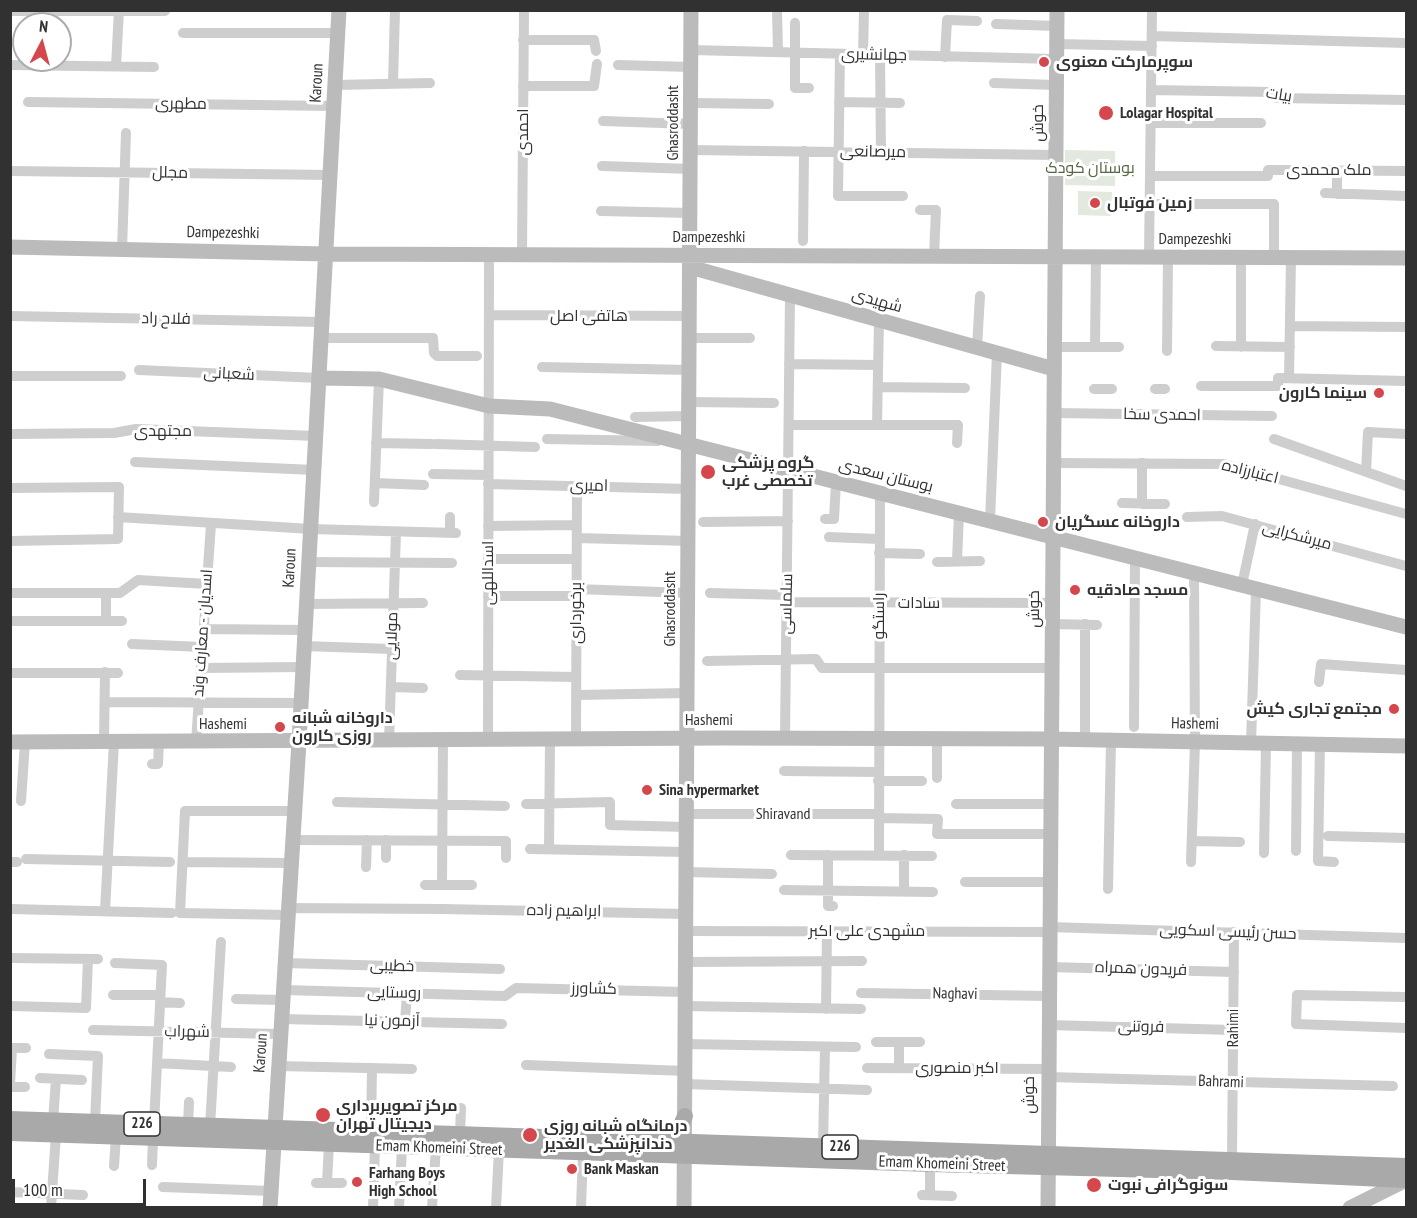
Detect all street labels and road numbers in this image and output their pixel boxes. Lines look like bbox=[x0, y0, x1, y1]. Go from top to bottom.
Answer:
street label: جهانشیری bbox=[841, 45, 907, 65]
street label: Karoun bbox=[306, 63, 328, 103]
street label: بیات bbox=[1264, 83, 1294, 107]
street label: Ghasroddasht bbox=[663, 85, 683, 161]
street label: مطهری bbox=[155, 94, 207, 114]
street label: خوش bbox=[1028, 104, 1048, 142]
street label: احمدی bbox=[513, 109, 533, 155]
street label: میرصانعی bbox=[840, 142, 906, 162]
street label: ملک محمدی bbox=[1286, 160, 1372, 180]
street label: مجلل bbox=[152, 163, 188, 183]
street label: Dampezeshki bbox=[186, 223, 260, 243]
street label: Dampezeshki bbox=[673, 227, 745, 247]
street label: Dampezeshki bbox=[1159, 229, 1231, 249]
street label: شهیدی bbox=[850, 285, 904, 317]
street label: هاتفی اصل bbox=[550, 306, 628, 326]
street label: فلاح راد bbox=[141, 309, 191, 329]
street label: شعبانی bbox=[203, 363, 255, 385]
street label: احمدی سخا bbox=[1123, 405, 1201, 425]
street label: مجتهدی bbox=[134, 421, 192, 441]
street label: بوستان سعدی bbox=[837, 455, 935, 497]
street label: اعتبارزاده bbox=[1220, 456, 1280, 488]
street label: امیری bbox=[570, 476, 608, 496]
street label: میرشکرایی bbox=[1260, 518, 1334, 554]
street label: اسداللهی bbox=[478, 541, 498, 605]
street label: Karoun bbox=[279, 548, 301, 588]
street label: اسدیان - معارف وند bbox=[189, 568, 217, 698]
street label: Ghasroddasht bbox=[660, 571, 680, 647]
street label: سلماسی bbox=[777, 573, 797, 635]
street label: برخورداری bbox=[566, 582, 586, 644]
street label: خوش bbox=[1024, 590, 1044, 628]
street label: راستگو bbox=[869, 592, 889, 640]
street label: سادات bbox=[898, 593, 940, 613]
street label: مولایی bbox=[382, 612, 402, 660]
street label: Hashemi bbox=[685, 710, 733, 730]
street label: Hashemi bbox=[199, 714, 247, 734]
street label: Hashemi bbox=[1171, 714, 1219, 734]
street label: Shiravand bbox=[756, 804, 810, 824]
street label: ابراهیم زاده bbox=[527, 901, 601, 921]
street label: حسن رئیسی اسکویی bbox=[1159, 920, 1297, 944]
street label: مشهدی علی اکبر bbox=[809, 921, 925, 941]
street label: خطیبی bbox=[369, 956, 415, 976]
street label: فریدون همراه bbox=[1095, 958, 1187, 980]
street label: کشاورز bbox=[571, 979, 617, 999]
street label: روستایی bbox=[367, 983, 421, 1003]
street label: Naghavi bbox=[932, 984, 978, 1004]
street label: Rahimi bbox=[1223, 1009, 1243, 1047]
street label: آزمون نیا bbox=[364, 1011, 420, 1031]
street label: فروتنی bbox=[1118, 1017, 1164, 1037]
street label: شهراب bbox=[164, 1022, 210, 1042]
street label: Karoun bbox=[250, 1033, 272, 1073]
street label: اکبر منصوری bbox=[915, 1058, 999, 1078]
street label: Bahrami bbox=[1198, 1072, 1244, 1092]
street label: خوش bbox=[1019, 1076, 1039, 1114]
road number: 226 bbox=[124, 1112, 160, 1136]
road number: 226 bbox=[822, 1135, 858, 1159]
street label: Emam Khomeini Street bbox=[375, 1136, 503, 1160]
street label: Emam Khomeini Street bbox=[878, 1152, 1006, 1176]

